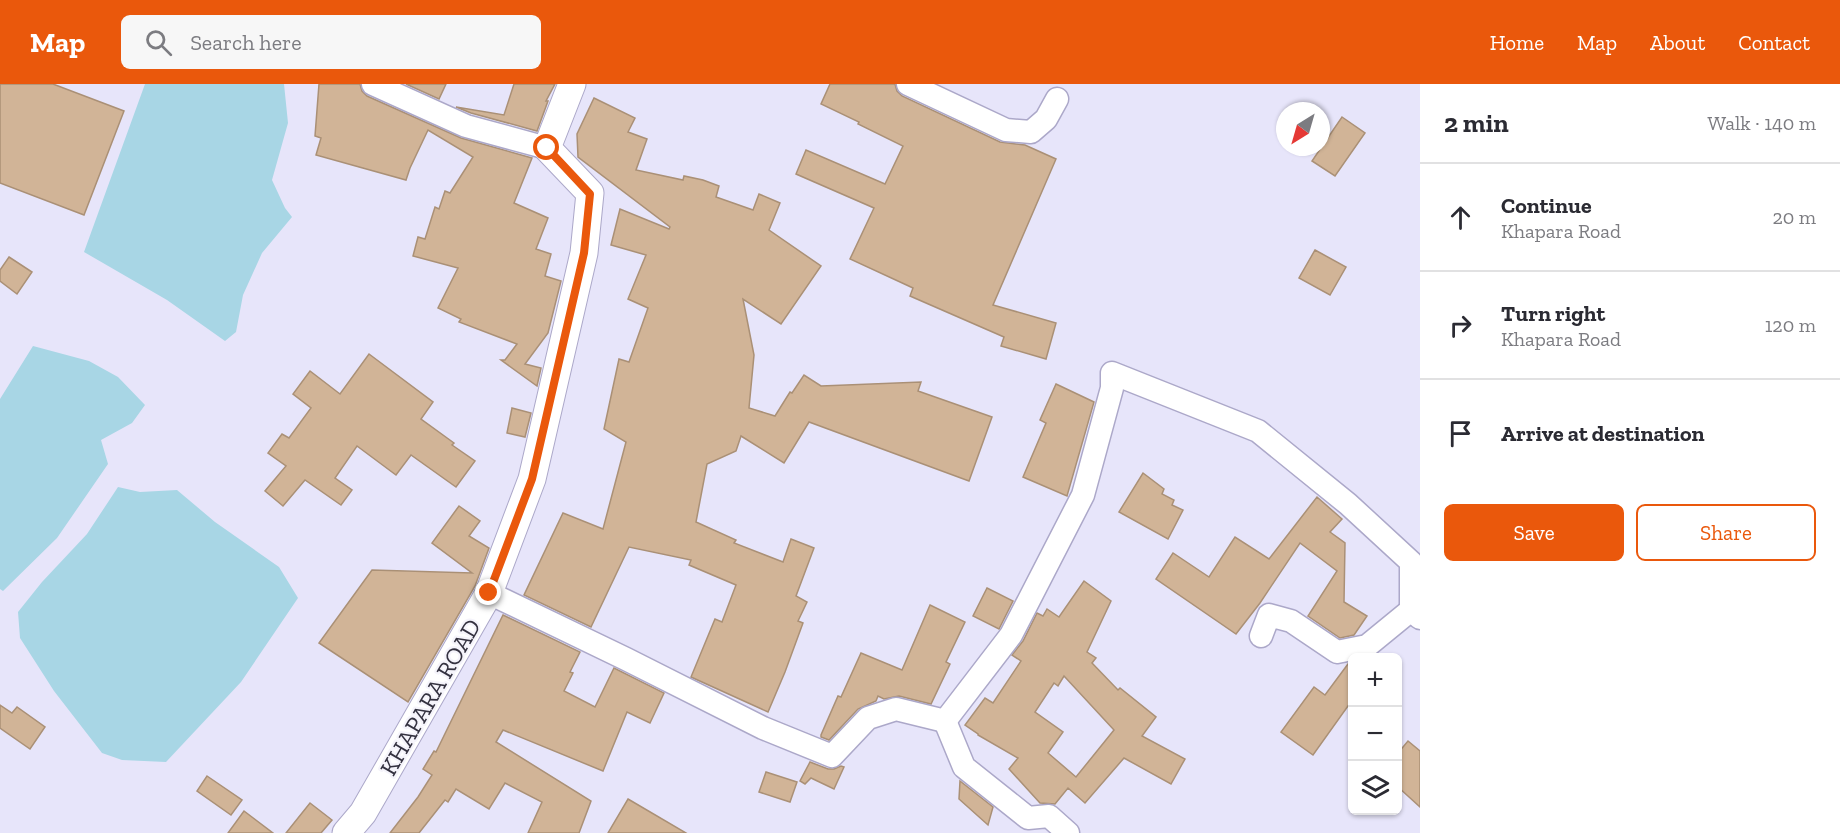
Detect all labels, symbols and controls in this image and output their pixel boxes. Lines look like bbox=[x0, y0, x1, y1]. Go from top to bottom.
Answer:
search box bbox=[121, 15, 541, 69]
text: Map bbox=[30, 26, 85, 59]
icon: search bbox=[142, 26, 175, 59]
text: Search here bbox=[190, 29, 302, 56]
text: Home bbox=[1490, 30, 1544, 55]
text: Map bbox=[1577, 30, 1617, 55]
text: About bbox=[1650, 30, 1705, 55]
text: Contact bbox=[1738, 30, 1810, 55]
north arrow bbox=[1276, 102, 1330, 156]
text: 2 min bbox=[1444, 107, 1509, 139]
text: Walk · 140 m bbox=[1708, 111, 1816, 135]
route start bbox=[533, 134, 559, 160]
text: Continue bbox=[1501, 192, 1592, 219]
icon: ahead bbox=[1444, 201, 1477, 234]
text: 20 m bbox=[1772, 205, 1816, 229]
text: Khapara Road bbox=[1501, 219, 1621, 243]
text: Turn right bbox=[1501, 300, 1605, 327]
icon: right bbox=[1444, 309, 1477, 342]
text: 120 m bbox=[1765, 313, 1816, 337]
text: Khapara Road bbox=[1501, 327, 1621, 351]
icon: arrive bbox=[1444, 417, 1477, 450]
text: Arrive at destination bbox=[1501, 420, 1704, 447]
button: Save bbox=[1444, 504, 1624, 561]
button: Share bbox=[1636, 504, 1816, 561]
route end bbox=[475, 579, 501, 605]
street label: KHAPARA ROAD bbox=[373, 613, 487, 781]
map controls bbox=[1348, 653, 1402, 815]
button: + bbox=[1348, 653, 1402, 707]
button: − bbox=[1348, 707, 1402, 761]
button: layers bbox=[1348, 761, 1402, 815]

